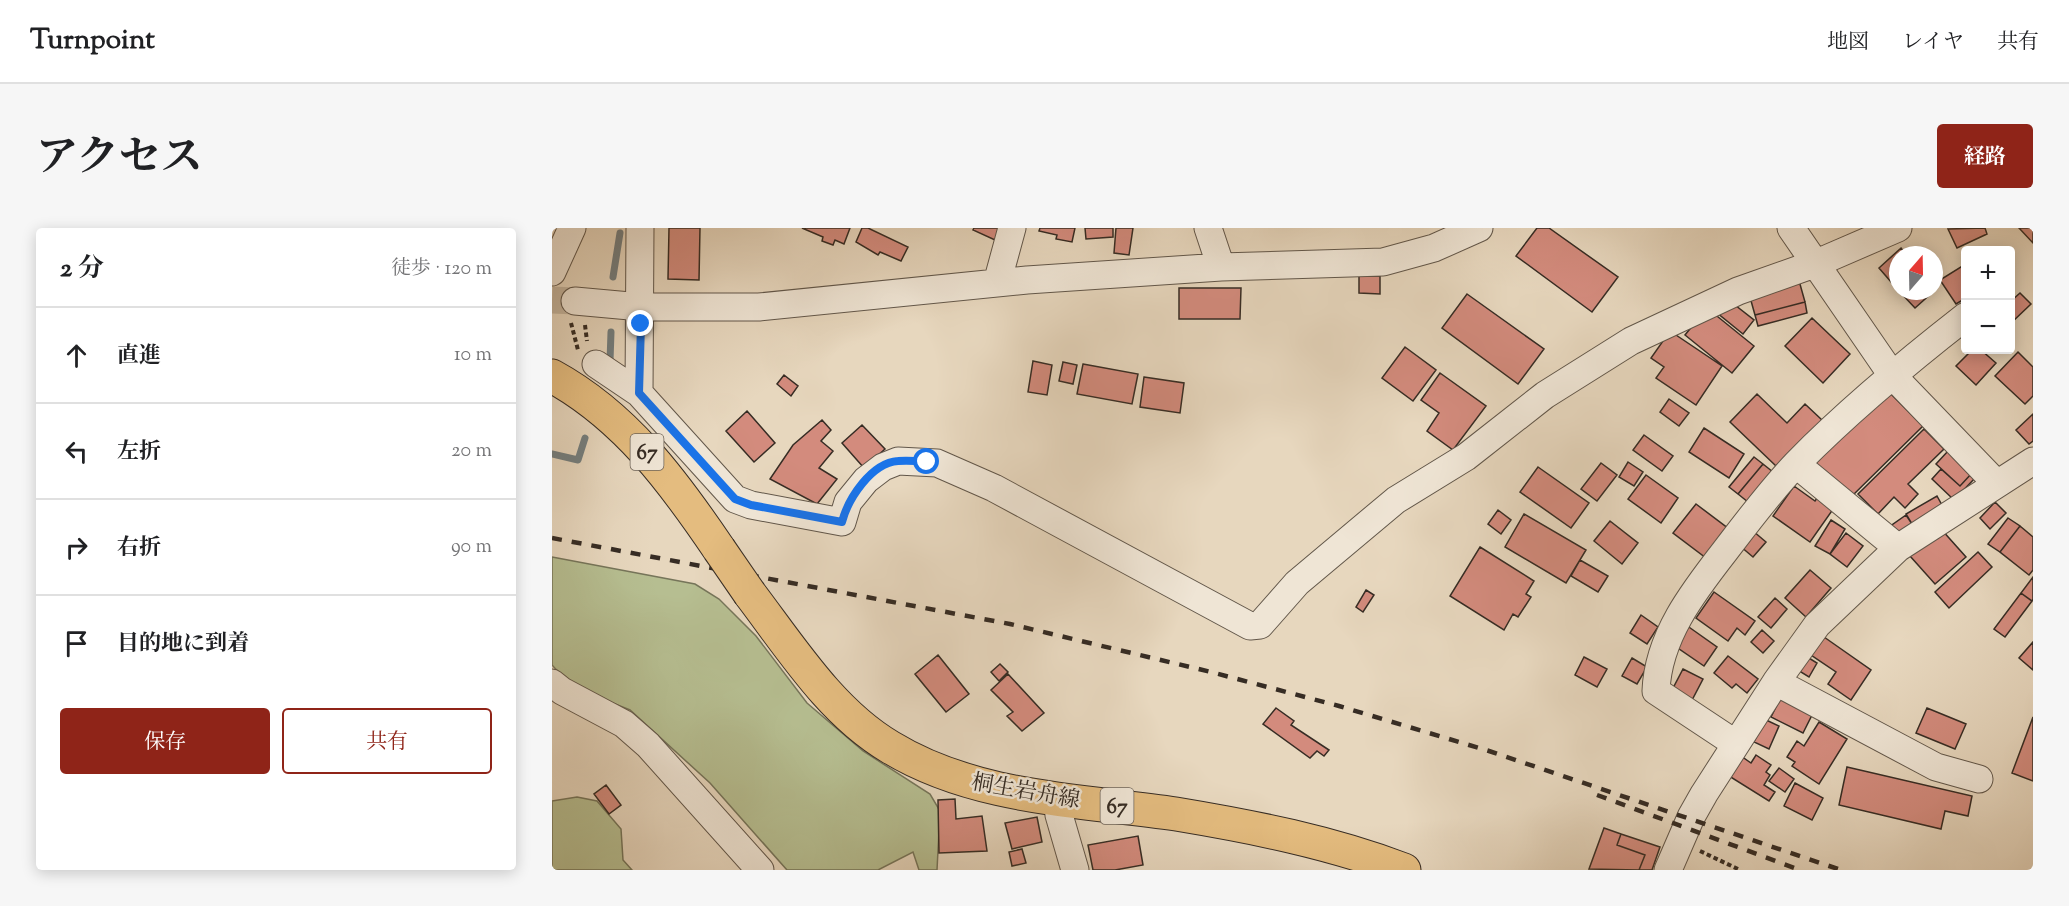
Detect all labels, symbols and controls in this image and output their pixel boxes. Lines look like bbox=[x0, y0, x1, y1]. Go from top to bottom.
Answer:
text: Turnpoint bbox=[30, 21, 155, 61]
text: 地図 bbox=[1827, 28, 1869, 58]
text: レイヤ bbox=[1902, 28, 1964, 58]
text: 共有 bbox=[1997, 28, 2039, 58]
button: 経路 bbox=[1937, 124, 2033, 188]
text: アクセス bbox=[36, 130, 203, 190]
north arrow bbox=[1889, 246, 1943, 300]
map controls bbox=[1961, 246, 2015, 354]
button: + bbox=[1961, 246, 2015, 300]
text: 2 分 bbox=[60, 251, 104, 288]
text: 徒歩 · 120 m bbox=[391, 255, 492, 284]
button: − bbox=[1961, 300, 2015, 354]
route end bbox=[627, 310, 653, 336]
icon: ahead bbox=[60, 339, 93, 372]
text: 直進 bbox=[117, 341, 161, 373]
text: 10 m bbox=[454, 341, 492, 370]
road number: 67 bbox=[630, 434, 664, 470]
icon: left bbox=[60, 435, 93, 468]
text: 左折 bbox=[117, 437, 161, 469]
text: 20 m bbox=[451, 437, 492, 466]
route start bbox=[913, 448, 939, 474]
icon: right bbox=[60, 531, 93, 564]
text: 右折 bbox=[117, 533, 161, 565]
text: 90 m bbox=[451, 533, 492, 562]
icon: arrive bbox=[60, 627, 93, 660]
text: 目的地に到着 bbox=[117, 629, 249, 661]
button: 保存 bbox=[60, 708, 270, 774]
button: 共有 bbox=[282, 708, 492, 774]
street label: 桐生岩舟線 bbox=[969, 768, 1082, 818]
road number: 67 bbox=[1100, 788, 1134, 824]

